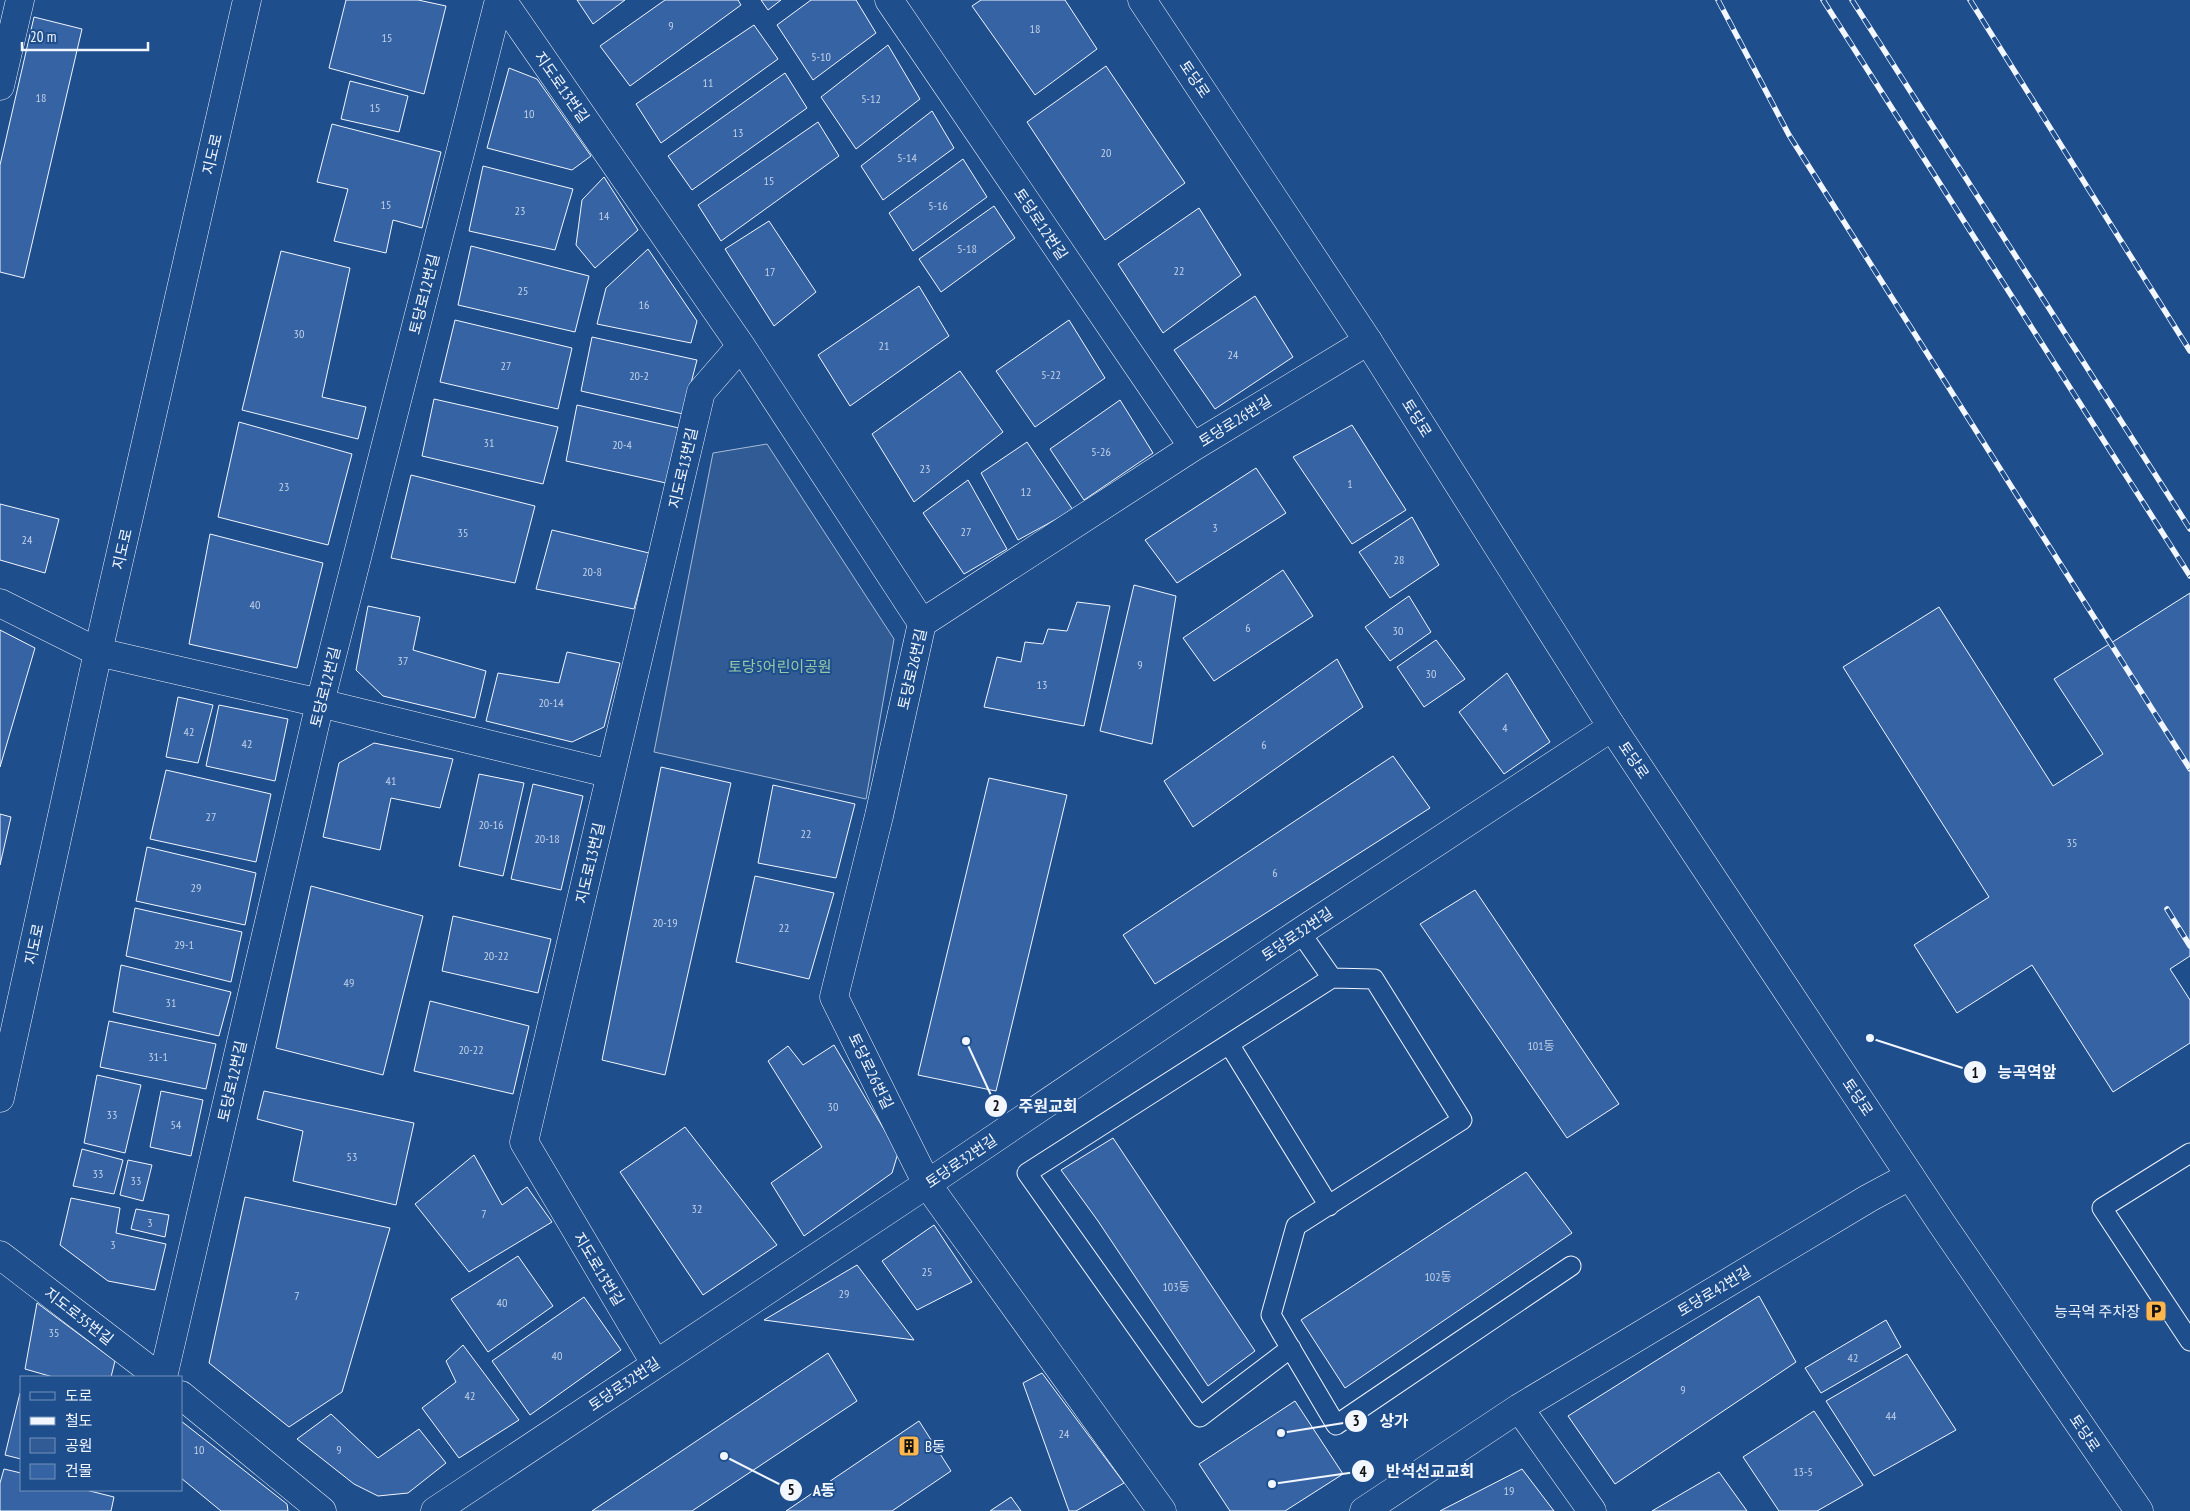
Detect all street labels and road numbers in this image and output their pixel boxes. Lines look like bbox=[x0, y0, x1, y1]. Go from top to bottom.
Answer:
street label: 지도로13번길 bbox=[531, 48, 593, 126]
street label: 토당로 bbox=[1176, 57, 1214, 101]
street label: 지도로 bbox=[198, 132, 226, 176]
street label: 토당로12번길 bbox=[1010, 184, 1072, 264]
street label: 토당로12번길 bbox=[405, 252, 443, 336]
street label: 토당로26번길 bbox=[1195, 391, 1275, 451]
street label: 토당로 bbox=[1398, 395, 1436, 441]
street label: 지도로13번길 bbox=[664, 426, 702, 510]
street label: 지도로 bbox=[108, 527, 136, 571]
street label: 토당로26번길 bbox=[893, 627, 931, 711]
street label: 토당로12번길 bbox=[306, 645, 344, 729]
street label: 토당로 bbox=[1615, 738, 1653, 782]
street label: 지도로13번길 bbox=[571, 821, 609, 905]
street label: 토당로32번길 bbox=[1257, 903, 1337, 965]
street label: 지도로 bbox=[20, 922, 48, 966]
street label: 토당로26번길 bbox=[844, 1030, 898, 1112]
street label: 토당로12번길 bbox=[213, 1039, 251, 1123]
street label: 토당로 bbox=[1839, 1075, 1877, 1119]
street label: 토당로32번길 bbox=[921, 1130, 1001, 1192]
street label: 지도로13번길 bbox=[570, 1229, 628, 1309]
street label: 토당로42번길 bbox=[1674, 1262, 1754, 1320]
street label: 지도로35번길 bbox=[41, 1284, 117, 1348]
street label: 토당로32번길 bbox=[584, 1353, 664, 1415]
street label: 토당로 bbox=[2066, 1411, 2104, 1455]

